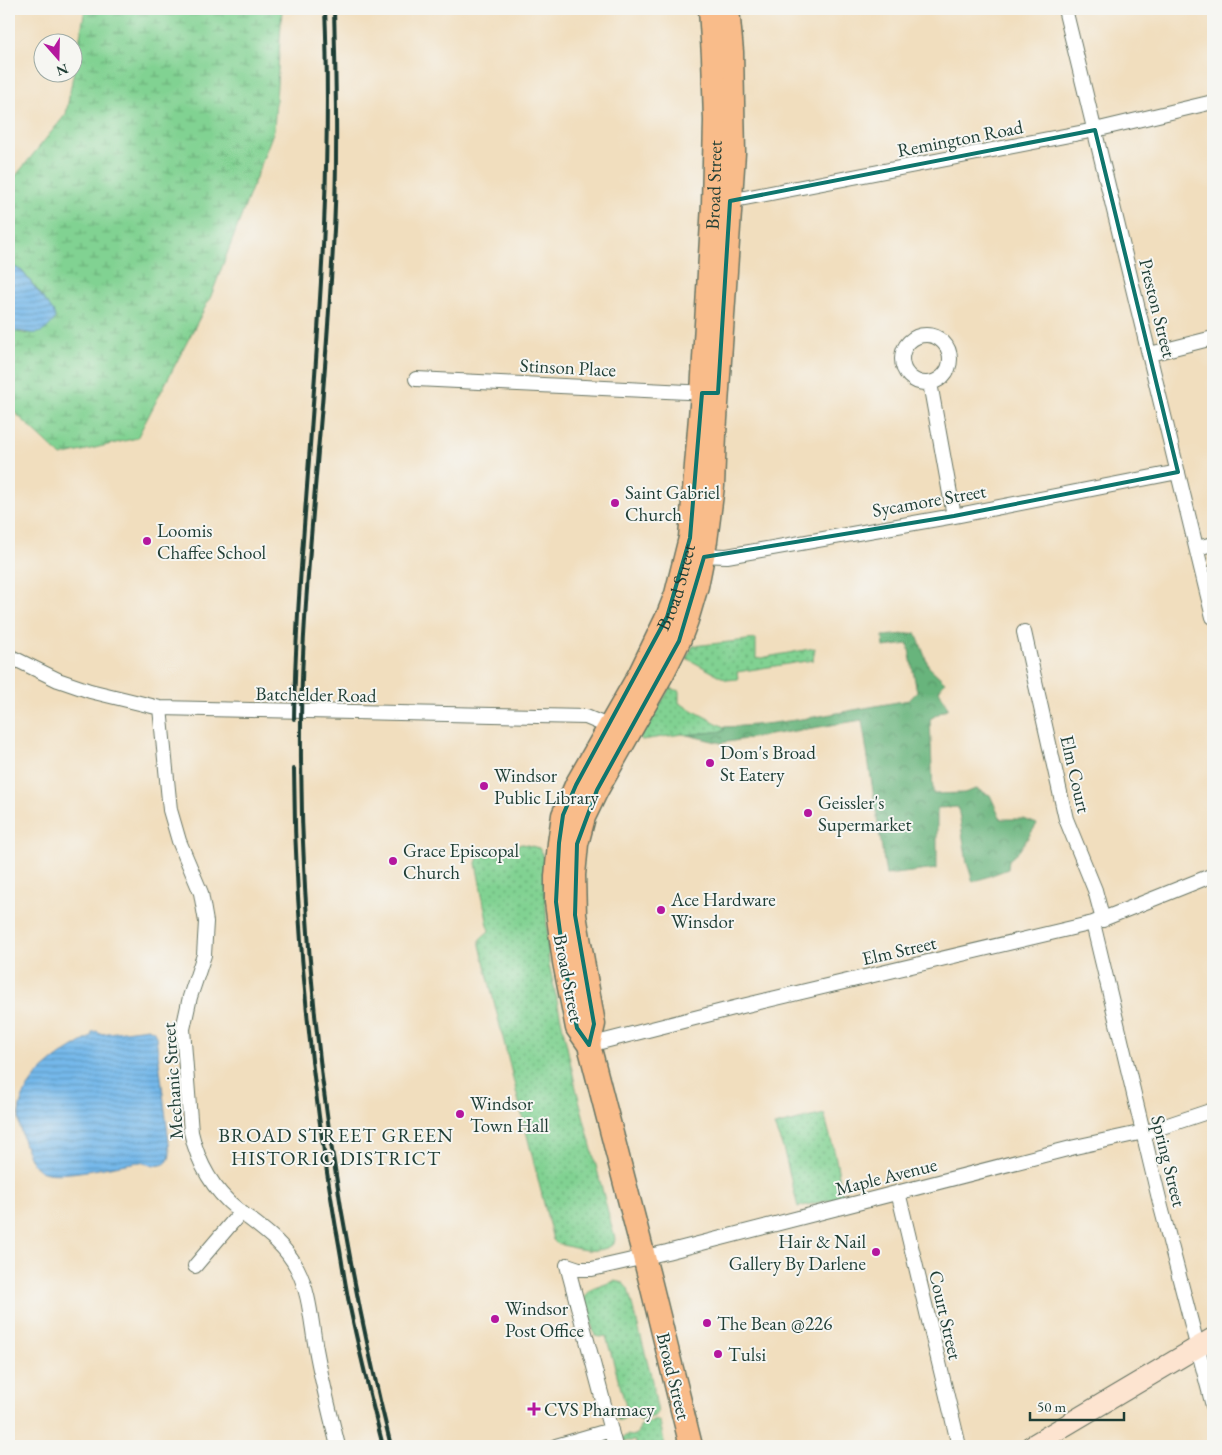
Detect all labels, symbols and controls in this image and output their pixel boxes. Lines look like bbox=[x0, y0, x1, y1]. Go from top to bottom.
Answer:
north arrow bbox=[32, 32, 82, 82]
text: N bbox=[53, 60, 71, 81]
street label: Remington Road bbox=[895, 114, 1026, 163]
street label: Broad Street bbox=[700, 140, 728, 230]
street label: Preston Street bbox=[1133, 256, 1182, 360]
street label: Stinson Place bbox=[519, 352, 617, 383]
street label: Sycamore Street bbox=[870, 478, 988, 523]
place label: Saint Gabriel Church bbox=[625, 480, 720, 527]
marker: Saint Gabriel Church bbox=[609, 497, 621, 509]
place label: Loomis Chaffee School bbox=[157, 518, 267, 565]
marker: Loomis Chaffee School bbox=[141, 535, 153, 547]
street label: Broad Street bbox=[650, 541, 701, 635]
street label: Batchelder Road bbox=[255, 681, 377, 708]
street label: Elm Court bbox=[1054, 733, 1097, 815]
place label: Dom's Broad St Eatery bbox=[720, 740, 816, 787]
marker: Dom's Broad St Eatery bbox=[704, 757, 716, 769]
place label: Windsor Public Library bbox=[494, 763, 600, 810]
marker: Windsor Public Library bbox=[478, 780, 490, 792]
place label: Geissler's Supermarket bbox=[818, 790, 911, 837]
marker: Geissler's Supermarket bbox=[802, 807, 814, 819]
place label: Grace Episcopal Church bbox=[403, 838, 520, 885]
marker: Grace Episcopal Church bbox=[387, 855, 399, 867]
place label: Ace Hardware Winsdor bbox=[670, 887, 776, 934]
marker: Ace Hardware Winsdor bbox=[655, 904, 667, 916]
street label: Elm Street bbox=[859, 930, 939, 971]
street label: Broad Street bbox=[548, 932, 589, 1024]
street label: Mechanic Street bbox=[156, 1022, 189, 1140]
place label: Windsor Town Hall bbox=[470, 1091, 549, 1138]
marker: Windsor Town Hall bbox=[454, 1108, 466, 1120]
street label: Spring Street bbox=[1145, 1113, 1192, 1210]
district label: BROAD STREET GREEN HISTORIC DISTRICT bbox=[218, 1122, 454, 1171]
street label: Maple Avenue bbox=[833, 1152, 940, 1201]
place label: Hair & Nail Gallery By Darlene bbox=[729, 1229, 866, 1276]
marker: Hair & Nail Gallery By Darlene bbox=[870, 1246, 882, 1258]
street label: Court Street bbox=[923, 1268, 968, 1362]
place label: Windsor Post Office bbox=[505, 1296, 584, 1343]
place label: The Bean @226 bbox=[717, 1311, 832, 1336]
marker: Windsor Post Office bbox=[489, 1313, 501, 1325]
marker: The Bean @226 bbox=[701, 1317, 713, 1329]
street label: Broad Street bbox=[651, 1330, 696, 1422]
place label: Tulsi bbox=[728, 1342, 766, 1367]
marker: Tulsi bbox=[712, 1348, 724, 1360]
scale bar bbox=[1030, 1390, 1123, 1422]
place label: CVS Pharmacy bbox=[544, 1397, 655, 1422]
text: 50 m bbox=[1037, 1397, 1066, 1416]
marker: CVS Pharmacy bbox=[528, 1403, 540, 1415]

